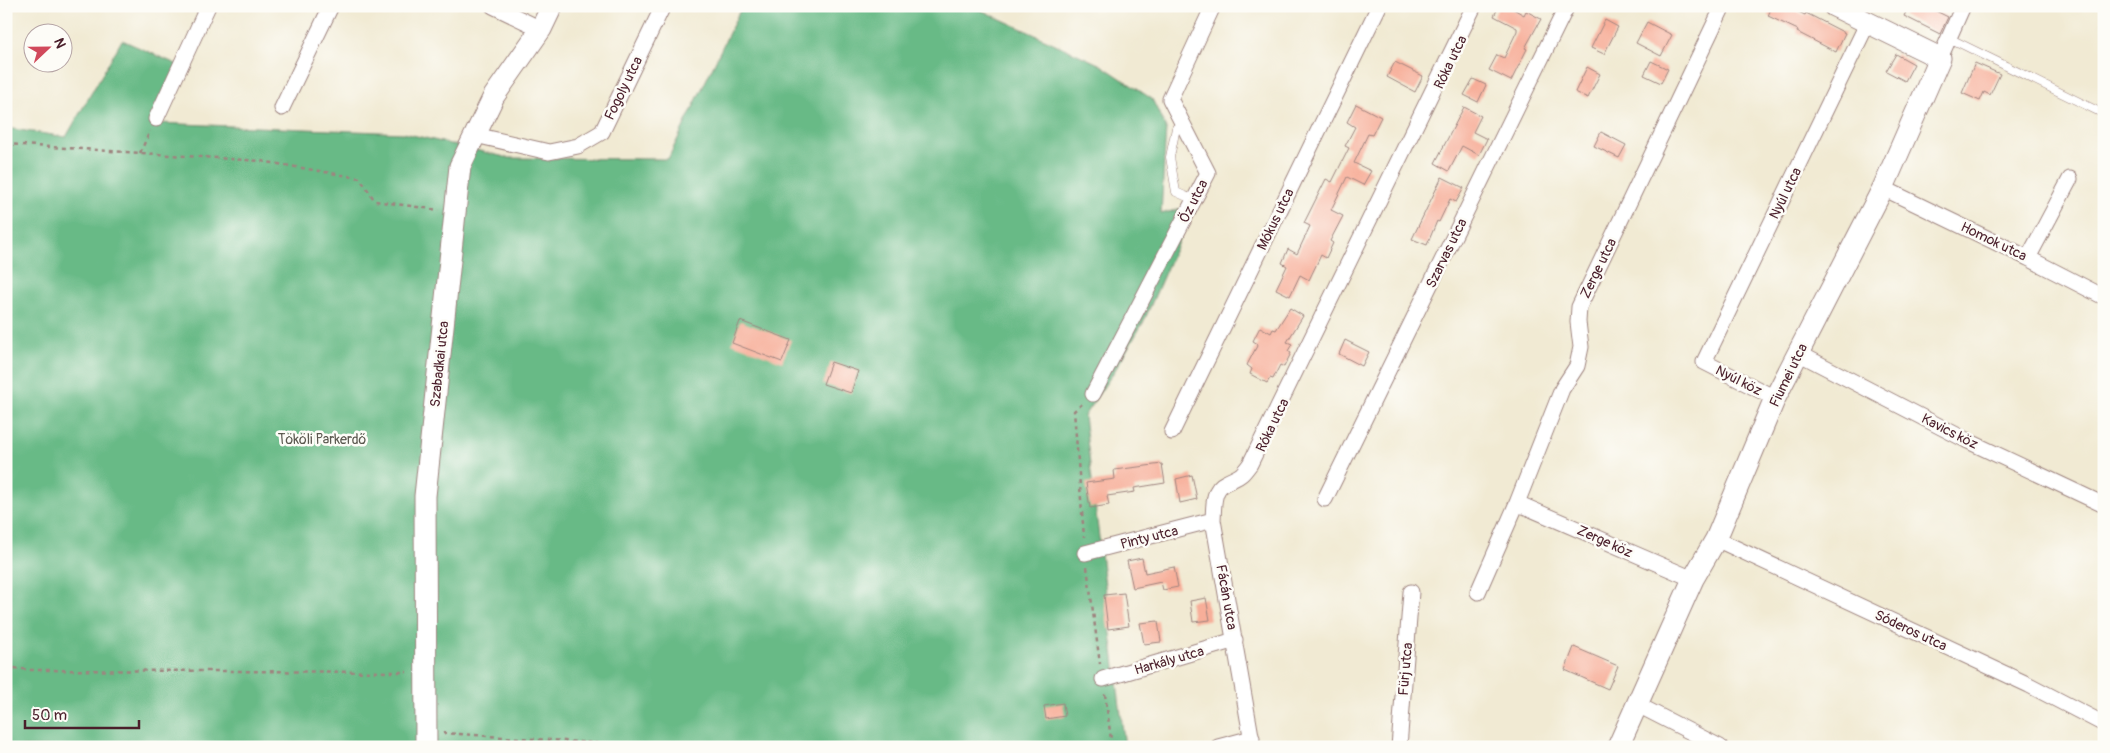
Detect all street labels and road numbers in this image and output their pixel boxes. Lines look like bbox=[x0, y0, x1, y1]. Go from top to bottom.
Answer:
street label: Róka utca bbox=[1430, 33, 1471, 92]
street label: Fogoly utca bbox=[601, 54, 646, 123]
street label: Nyúl utca bbox=[1766, 165, 1805, 222]
street label: Őz utca bbox=[1175, 176, 1211, 226]
street label: Mókus utca bbox=[1253, 186, 1298, 253]
street label: Szarvas utca bbox=[1422, 216, 1471, 291]
street label: Homok utca bbox=[1958, 218, 2029, 265]
street label: Zerge utca bbox=[1577, 235, 1620, 301]
street label: Szabadkai utca bbox=[427, 320, 452, 408]
street label: Fiumei utca bbox=[1766, 341, 1811, 410]
street label: Nyúl köz bbox=[1713, 362, 1765, 399]
street label: Róka utca bbox=[1252, 396, 1293, 455]
street label: Kavics köz bbox=[1919, 410, 1981, 453]
street label: Pinty utca bbox=[1119, 522, 1180, 553]
street label: Zerge köz bbox=[1574, 522, 1635, 561]
street label: Fácán utca bbox=[1212, 563, 1241, 631]
street label: Sóderos utca bbox=[1872, 606, 1950, 655]
street label: Harkály utca bbox=[1132, 642, 1206, 678]
street label: Fürj utca bbox=[1395, 642, 1416, 696]

